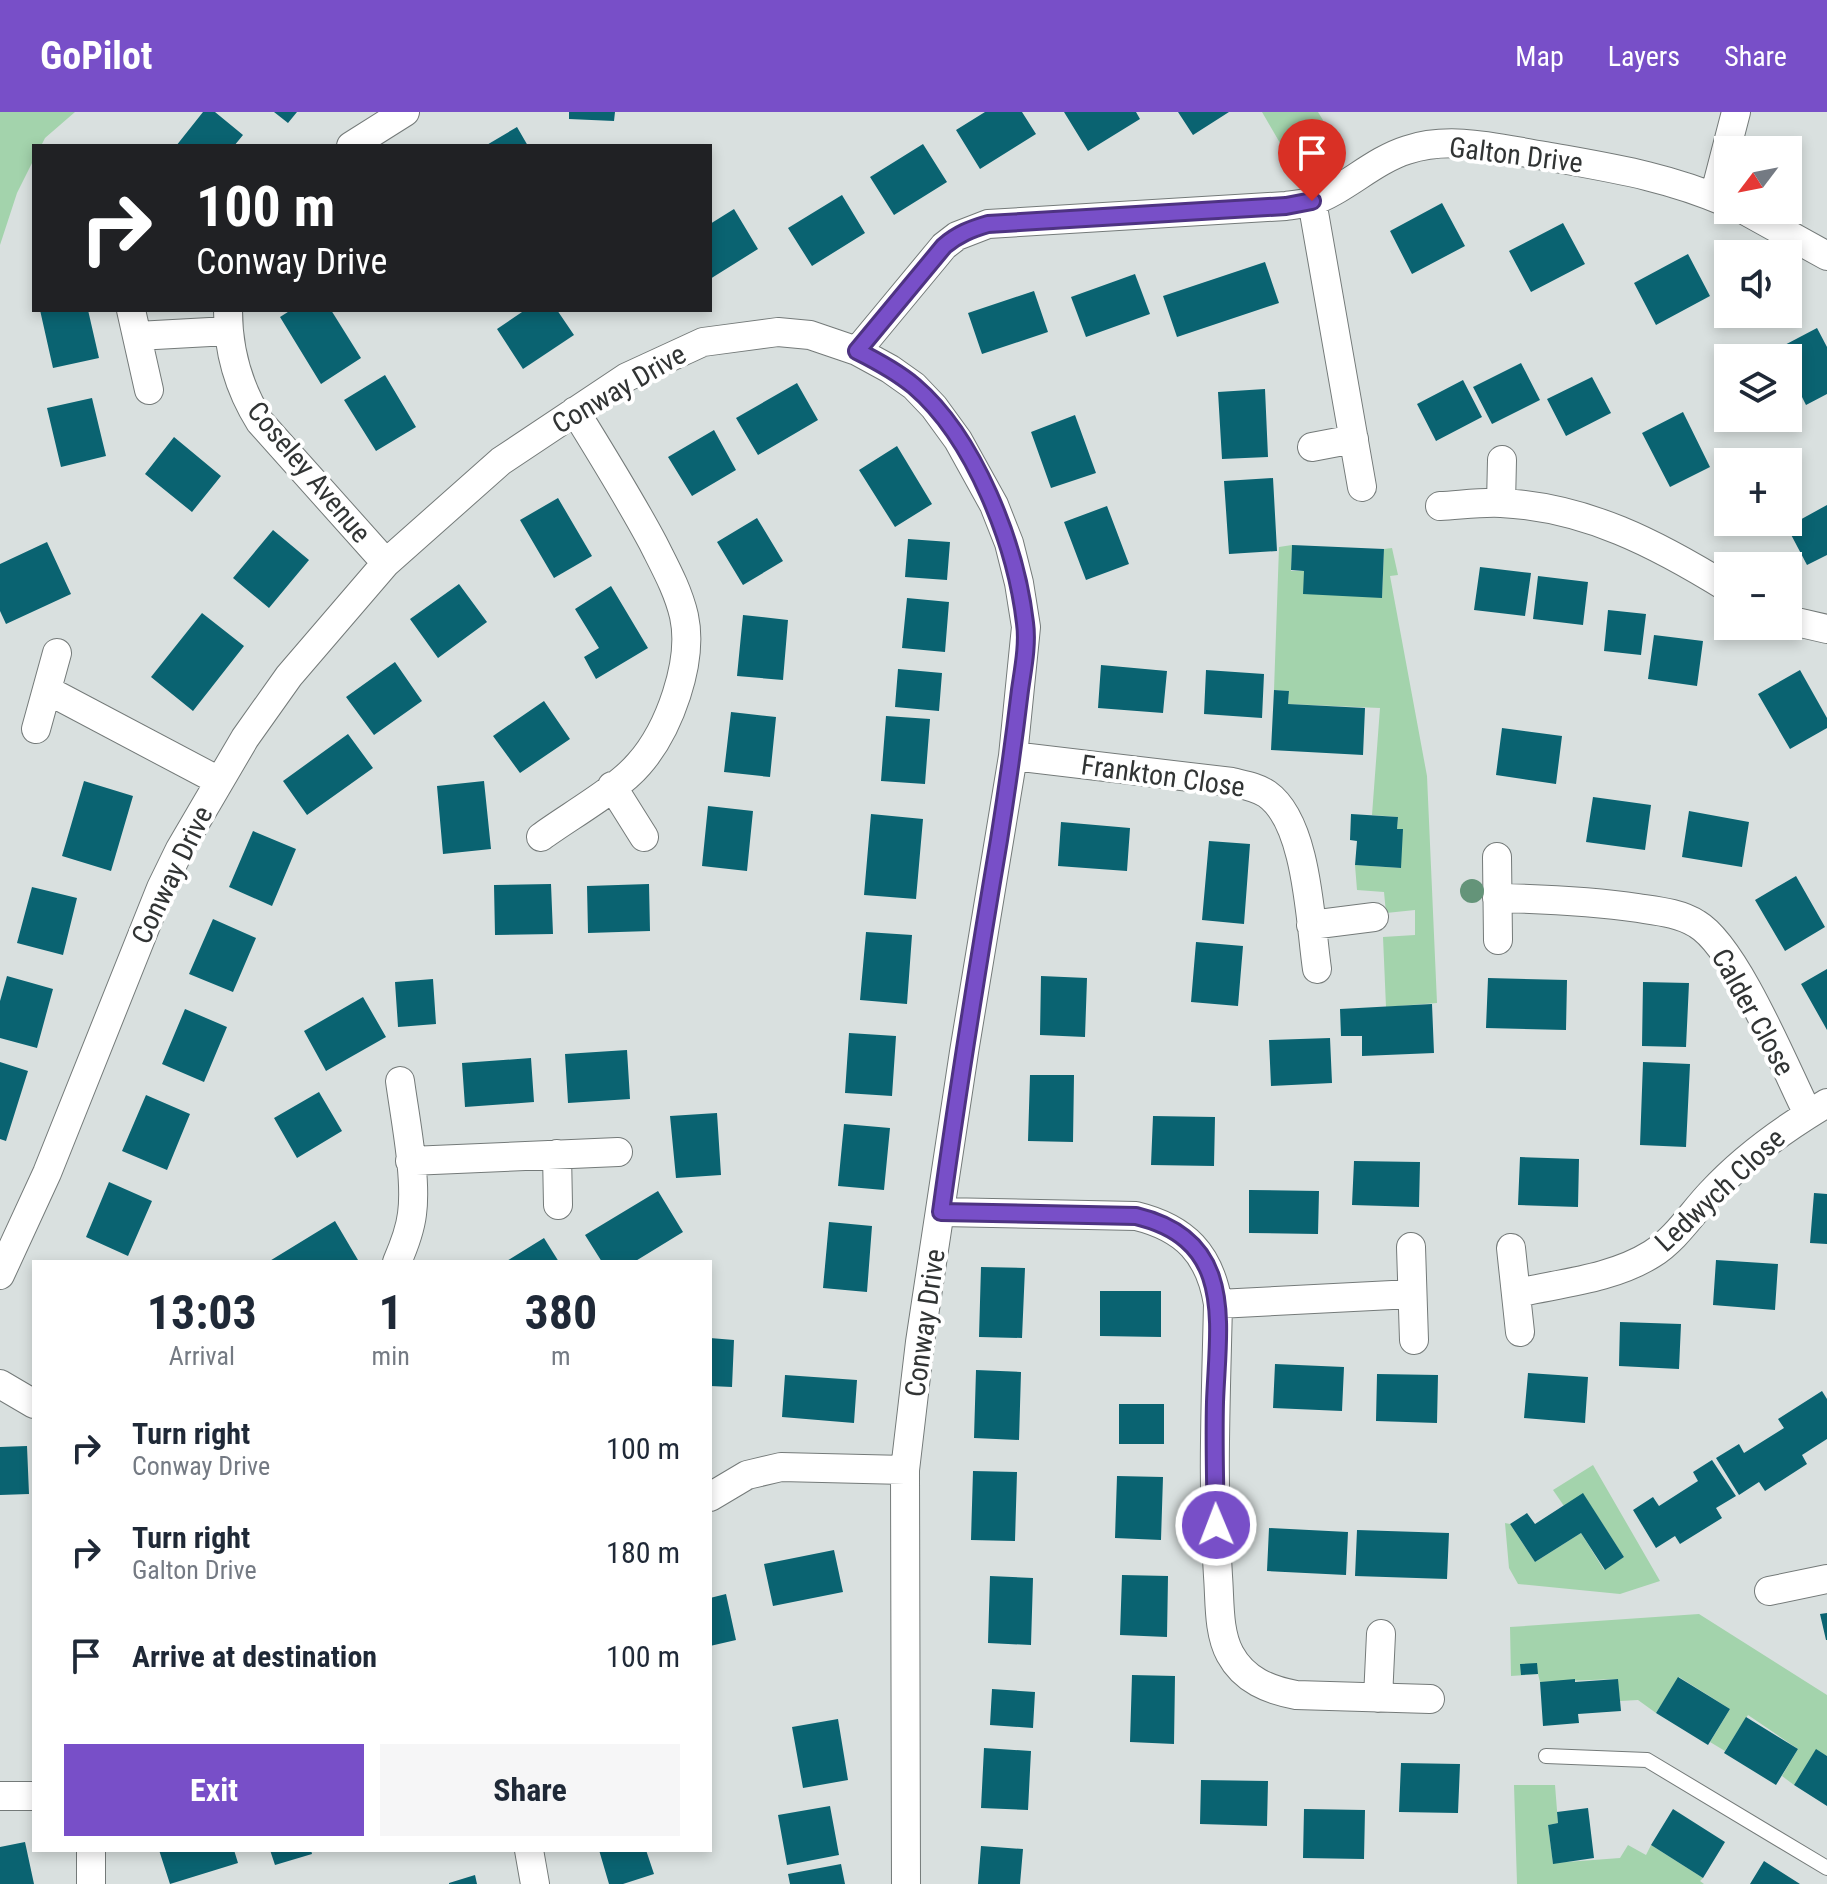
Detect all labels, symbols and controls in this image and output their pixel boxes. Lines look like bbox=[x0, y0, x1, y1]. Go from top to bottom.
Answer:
text: GoPilot bbox=[40, 34, 152, 78]
text: Map bbox=[1515, 40, 1564, 73]
text: Layers bbox=[1608, 40, 1680, 73]
text: Share bbox=[1724, 40, 1787, 73]
pin bbox=[1278, 119, 1346, 201]
street label: Galton Drive bbox=[1447, 130, 1585, 180]
icon: arrive bbox=[1290, 131, 1334, 175]
north arrow bbox=[1714, 136, 1802, 224]
map controls bbox=[1714, 136, 1802, 640]
text: 100 m bbox=[196, 174, 335, 240]
icon: right bbox=[64, 176, 168, 280]
button: sound bbox=[1714, 240, 1802, 328]
text: Conway Drive bbox=[196, 241, 387, 283]
street label: Conway Drive bbox=[546, 337, 692, 441]
button: layers bbox=[1714, 344, 1802, 432]
street label: Coseley Avenue bbox=[240, 395, 378, 549]
button: + bbox=[1714, 448, 1802, 536]
button: − bbox=[1714, 552, 1802, 640]
street label: Frankton Close bbox=[1079, 748, 1247, 804]
street label: Conway Drive bbox=[125, 801, 219, 949]
street label: Calder Close bbox=[1705, 943, 1801, 1081]
street label: Ledwych Close bbox=[1648, 1122, 1792, 1258]
street label: Conway Drive bbox=[898, 1247, 952, 1399]
text: 13:03 bbox=[147, 1284, 257, 1341]
text: 1 bbox=[379, 1284, 403, 1341]
text: 380 bbox=[524, 1284, 597, 1341]
text: Arrival bbox=[169, 1341, 235, 1371]
text: min bbox=[372, 1341, 410, 1371]
text: m bbox=[551, 1341, 571, 1371]
text: Turn right bbox=[132, 1416, 250, 1451]
icon: right bbox=[64, 1426, 108, 1470]
text: 100 m bbox=[606, 1431, 680, 1466]
text: Conway Drive bbox=[132, 1451, 270, 1481]
position arrow bbox=[1174, 1483, 1258, 1567]
text: Turn right bbox=[132, 1520, 250, 1555]
icon: right bbox=[64, 1530, 108, 1574]
text: 180 m bbox=[606, 1535, 680, 1570]
text: Galton Drive bbox=[132, 1555, 257, 1585]
icon: arrive bbox=[64, 1634, 108, 1678]
text: Arrive at destination bbox=[132, 1639, 377, 1674]
text: 100 m bbox=[606, 1639, 680, 1674]
button: Exit bbox=[64, 1744, 364, 1836]
button: Share bbox=[380, 1744, 680, 1836]

